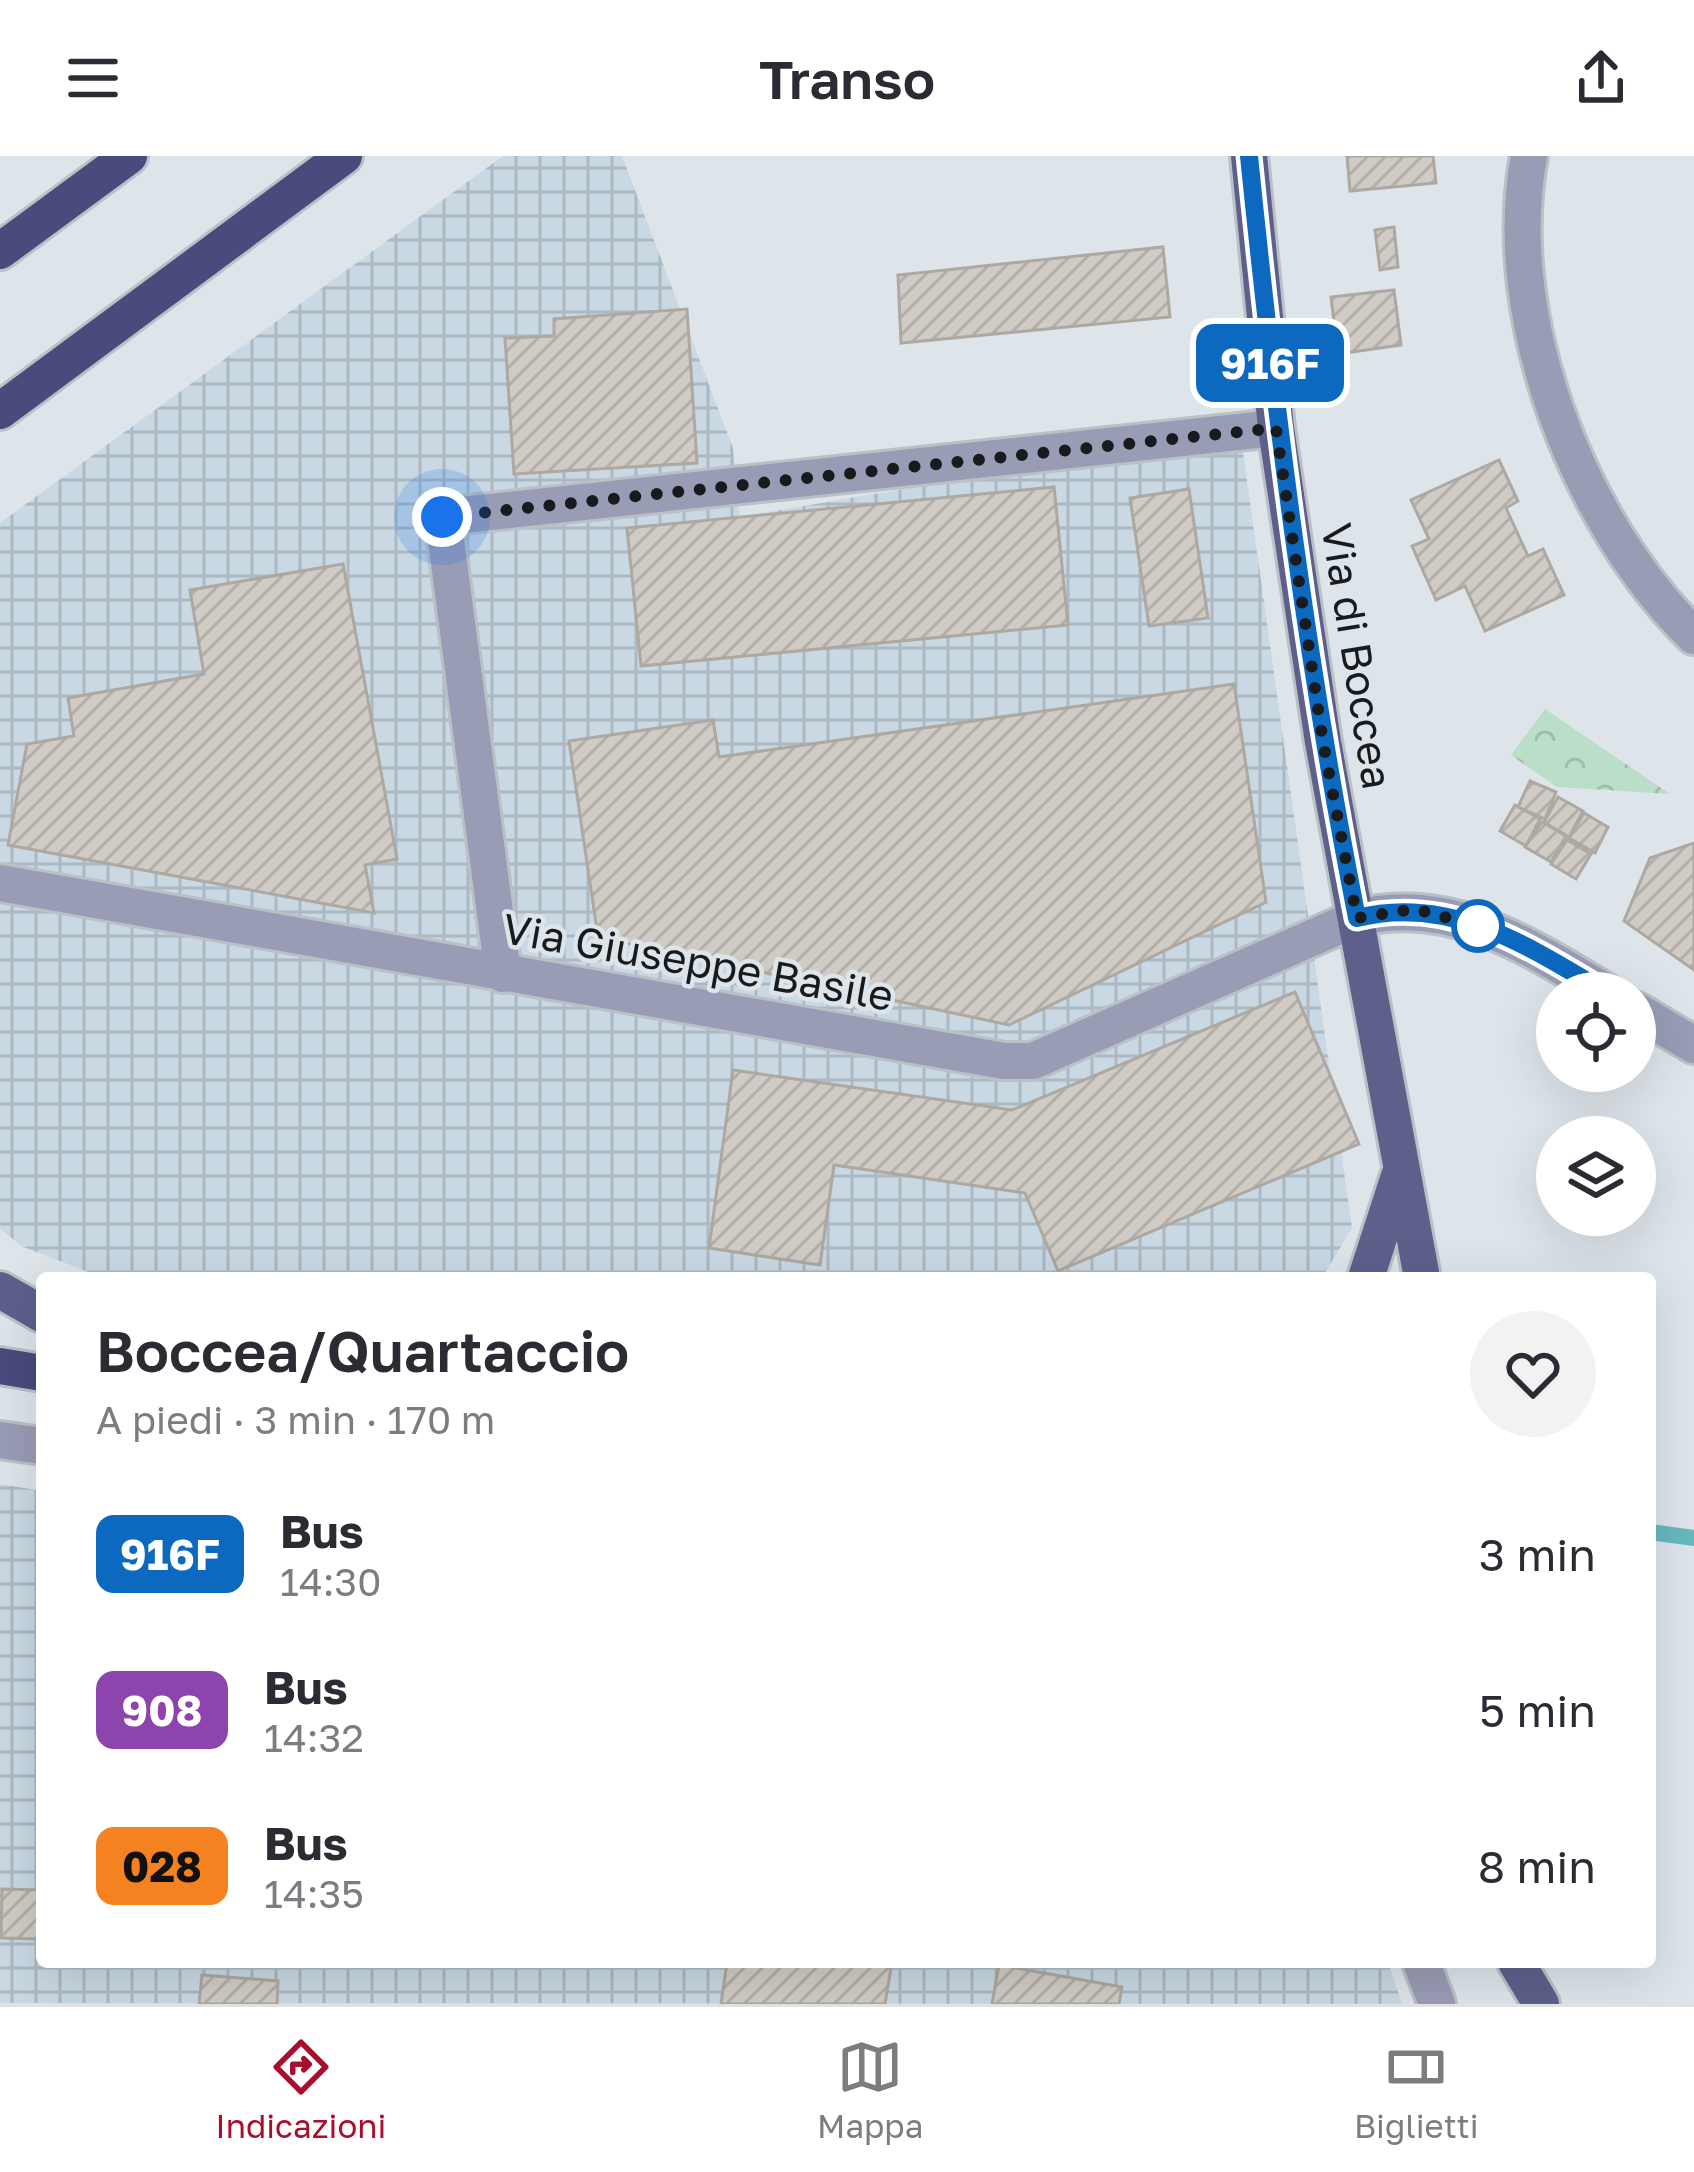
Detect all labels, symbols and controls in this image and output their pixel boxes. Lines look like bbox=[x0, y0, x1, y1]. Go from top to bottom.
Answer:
icon: menu bbox=[60, 45, 126, 111]
icon: share bbox=[1568, 45, 1634, 111]
text: Transo bbox=[759, 46, 935, 111]
line badge: 916F bbox=[1186, 324, 1354, 402]
text: 916F bbox=[1220, 338, 1320, 388]
your location bbox=[412, 487, 472, 547]
street label: Via di Boccea bbox=[1312, 519, 1404, 792]
unlabelled marker bbox=[1453, 901, 1503, 951]
street label: Via Giuseppe Basile bbox=[499, 902, 897, 1020]
map controls bbox=[1536, 972, 1656, 1236]
button: locate bbox=[1536, 972, 1656, 1092]
button: layers bbox=[1536, 1116, 1656, 1236]
button: heart bbox=[1470, 1311, 1596, 1437]
text: Boccea/Quartaccio bbox=[96, 1316, 629, 1385]
text: A piedi · 3 min · 170 m bbox=[96, 1396, 495, 1443]
text: Bus bbox=[280, 1504, 364, 1558]
text: 3 min bbox=[1479, 1527, 1596, 1581]
text: 916F bbox=[120, 1529, 220, 1579]
text: 14:30 bbox=[280, 1558, 381, 1605]
text: Bus bbox=[264, 1660, 348, 1714]
text: 5 min bbox=[1479, 1683, 1596, 1737]
text: 908 bbox=[122, 1685, 202, 1735]
text: 14:32 bbox=[264, 1714, 364, 1761]
text: Bus bbox=[264, 1816, 348, 1870]
text: 8 min bbox=[1478, 1839, 1596, 1893]
text: 028 bbox=[122, 1841, 202, 1891]
text: 14:35 bbox=[264, 1870, 364, 1917]
tab: Indicazioni bbox=[215, 2034, 386, 2145]
tab: Mappa bbox=[817, 2034, 923, 2145]
tab: Biglietti bbox=[1354, 2034, 1479, 2145]

